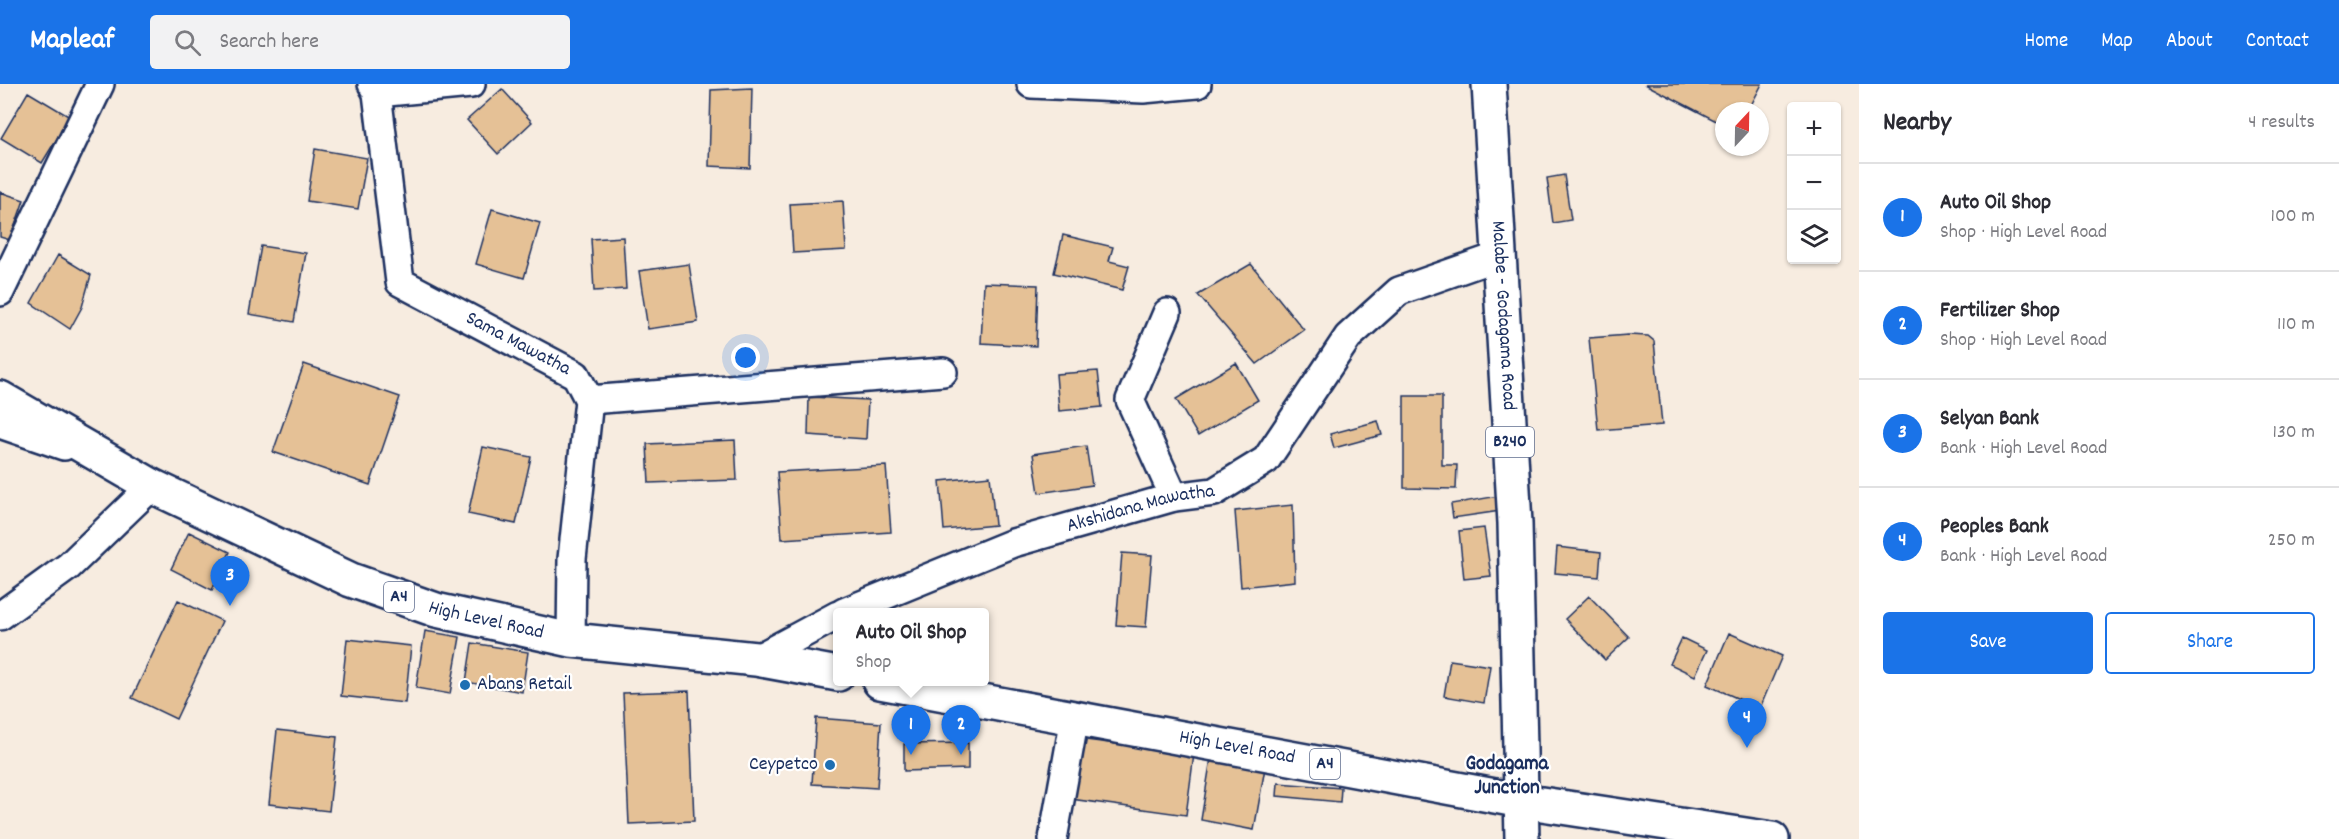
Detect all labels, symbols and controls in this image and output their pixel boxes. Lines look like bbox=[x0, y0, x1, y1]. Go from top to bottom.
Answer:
search box bbox=[150, 15, 570, 69]
text: Mapleaf bbox=[30, 22, 114, 62]
icon: search bbox=[171, 26, 204, 59]
text: Search here bbox=[219, 27, 319, 58]
text: Home bbox=[2024, 27, 2068, 57]
text: Map bbox=[2101, 27, 2133, 57]
text: About bbox=[2166, 27, 2213, 57]
text: Contact bbox=[2246, 27, 2309, 57]
north arrow bbox=[1715, 102, 1769, 156]
map controls bbox=[1787, 102, 1841, 264]
button: + bbox=[1787, 102, 1841, 156]
text: Nearby bbox=[1883, 105, 1951, 142]
text: 4 results bbox=[2248, 109, 2315, 137]
button: − bbox=[1787, 156, 1841, 210]
text: Auto Oil Shop bbox=[1940, 188, 2051, 219]
text: 1 bbox=[1900, 203, 1905, 231]
text: 100 m bbox=[2271, 203, 2315, 231]
button: layers bbox=[1787, 210, 1841, 264]
text: Shop · High Level Road bbox=[1940, 219, 2107, 247]
street label: Malabe - Godagama Road bbox=[1483, 220, 1522, 411]
text: Fertilizer Shop bbox=[1940, 296, 2060, 327]
street label: Sama Mawatha bbox=[460, 305, 576, 384]
text: 2 bbox=[1898, 311, 1907, 339]
text: 110 m bbox=[2277, 311, 2315, 339]
text: Shop · High Level Road bbox=[1940, 327, 2107, 355]
your location bbox=[731, 343, 760, 372]
text: Selyan Bank bbox=[1940, 404, 2039, 435]
text: 3 bbox=[1898, 419, 1907, 447]
text: 130 m bbox=[2273, 419, 2315, 447]
road number: B240 bbox=[1486, 427, 1534, 457]
text: Bank · High Level Road bbox=[1940, 435, 2107, 463]
street label: Akshidana Mawatha bbox=[1064, 478, 1217, 541]
text: Peoples Bank bbox=[1940, 512, 2049, 543]
text: 4 bbox=[1898, 527, 1907, 555]
text: 250 m bbox=[2268, 527, 2315, 555]
text: Bank · High Level Road bbox=[1940, 543, 2107, 571]
pin: 3 bbox=[210, 556, 250, 606]
road number: A4 bbox=[384, 582, 414, 612]
street label: High Level Road bbox=[424, 594, 546, 647]
popup bbox=[833, 608, 989, 686]
button: Save bbox=[1883, 612, 2093, 674]
button: Share bbox=[2105, 612, 2315, 674]
text: Auto Oil Shop bbox=[855, 618, 967, 649]
text: Shop bbox=[855, 649, 892, 677]
place label: Abans Retail bbox=[477, 671, 572, 699]
marker: Abans Retail bbox=[458, 678, 472, 692]
pin: 4 bbox=[1728, 698, 1766, 748]
pin: 1 bbox=[892, 706, 930, 755]
pin: 2 bbox=[942, 706, 980, 755]
street label: High Level Road bbox=[1177, 724, 1297, 773]
road number: A4 bbox=[1310, 749, 1340, 779]
district label: Godagama Junction bbox=[1466, 750, 1550, 804]
place label: Ceypetco bbox=[749, 751, 818, 779]
marker: Ceypetco bbox=[823, 758, 837, 772]

